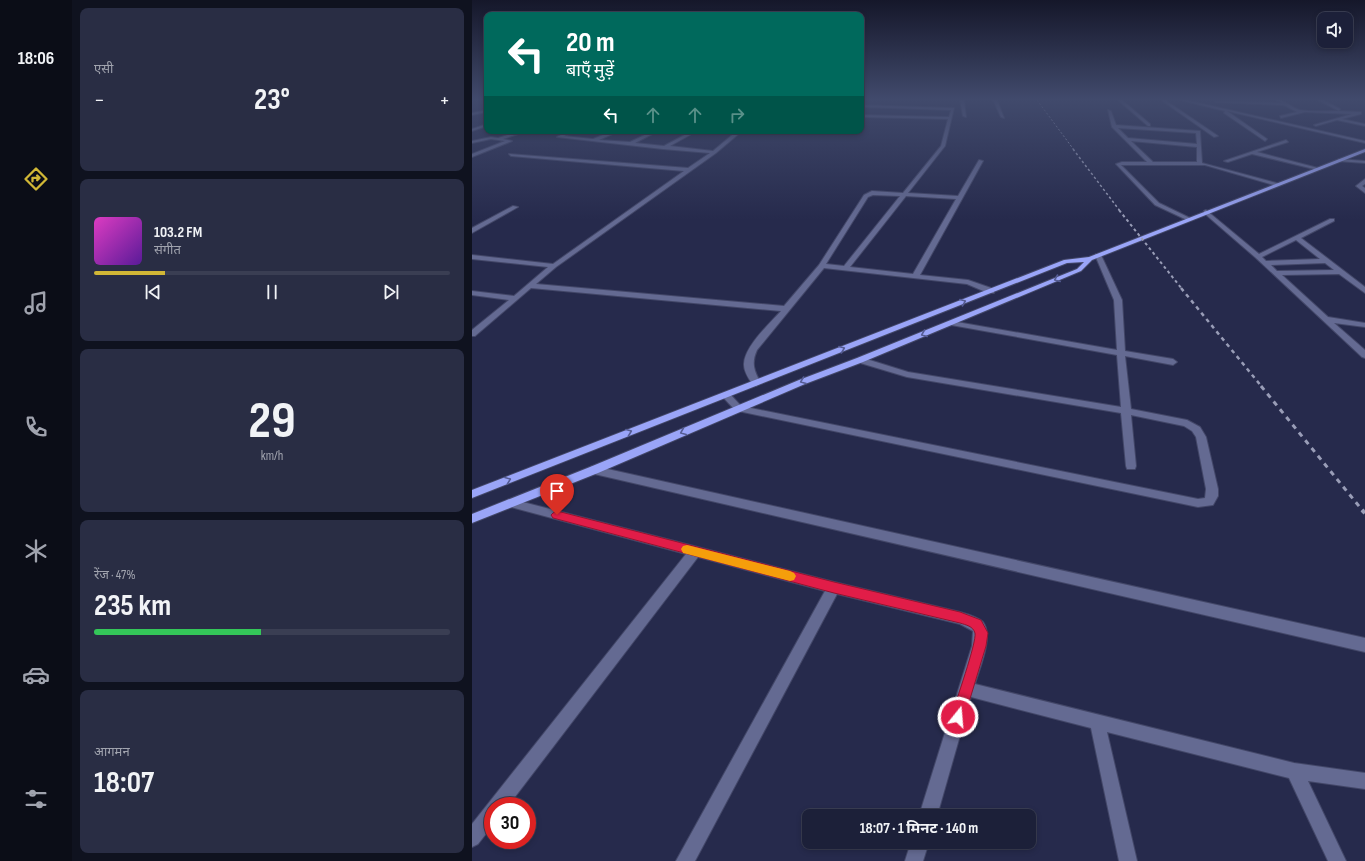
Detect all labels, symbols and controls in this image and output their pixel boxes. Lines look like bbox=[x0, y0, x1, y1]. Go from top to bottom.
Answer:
map controls bbox=[1317, 12, 1353, 48]
button: sound bbox=[1317, 12, 1353, 48]
text: 20 m bbox=[566, 26, 615, 59]
icon: left bbox=[500, 28, 552, 80]
text: 18:06 bbox=[18, 48, 54, 69]
text: बाएँ मुड़ें bbox=[566, 60, 614, 81]
text: एसी bbox=[94, 61, 113, 77]
text: 23° bbox=[254, 82, 290, 118]
text: − bbox=[94, 87, 105, 114]
text: + bbox=[439, 87, 450, 114]
icon: left bbox=[600, 104, 622, 126]
icon: ahead bbox=[642, 104, 664, 126]
icon: ahead bbox=[684, 104, 706, 126]
icon: right bbox=[726, 104, 748, 126]
icon: directions bbox=[22, 165, 50, 193]
text: 103.2 FM bbox=[154, 223, 202, 242]
text: संगीत bbox=[154, 242, 181, 258]
one-way arrow bbox=[1054, 274, 1061, 282]
icon: previous bbox=[142, 281, 164, 303]
icon: pause bbox=[261, 281, 283, 303]
icon: next bbox=[380, 281, 402, 303]
icon: music bbox=[22, 289, 50, 317]
one-way arrow bbox=[959, 299, 966, 307]
one-way arrow bbox=[921, 329, 928, 337]
one-way arrow bbox=[838, 346, 845, 354]
one-way arrow bbox=[800, 377, 807, 385]
text: 29 bbox=[248, 390, 296, 453]
icon: phone bbox=[22, 413, 50, 441]
one-way arrow bbox=[680, 427, 687, 435]
one-way arrow bbox=[626, 429, 633, 437]
text: km/h bbox=[261, 448, 283, 464]
pin bbox=[540, 474, 574, 515]
one-way arrow bbox=[505, 476, 512, 484]
icon: arrive bbox=[546, 480, 568, 502]
icon: climate bbox=[22, 537, 50, 565]
text: रेंज · 47% bbox=[94, 567, 136, 583]
text: 235 km bbox=[94, 588, 171, 624]
icon: car bbox=[22, 661, 50, 689]
position arrow bbox=[937, 696, 979, 738]
text: आगमन bbox=[94, 744, 130, 760]
text: 18:07 bbox=[94, 765, 154, 801]
icon: filters bbox=[22, 785, 50, 813]
speed limit sign: 30 bbox=[484, 797, 536, 849]
text: 18:07 · 1 मिनट · 140 m bbox=[860, 819, 978, 838]

